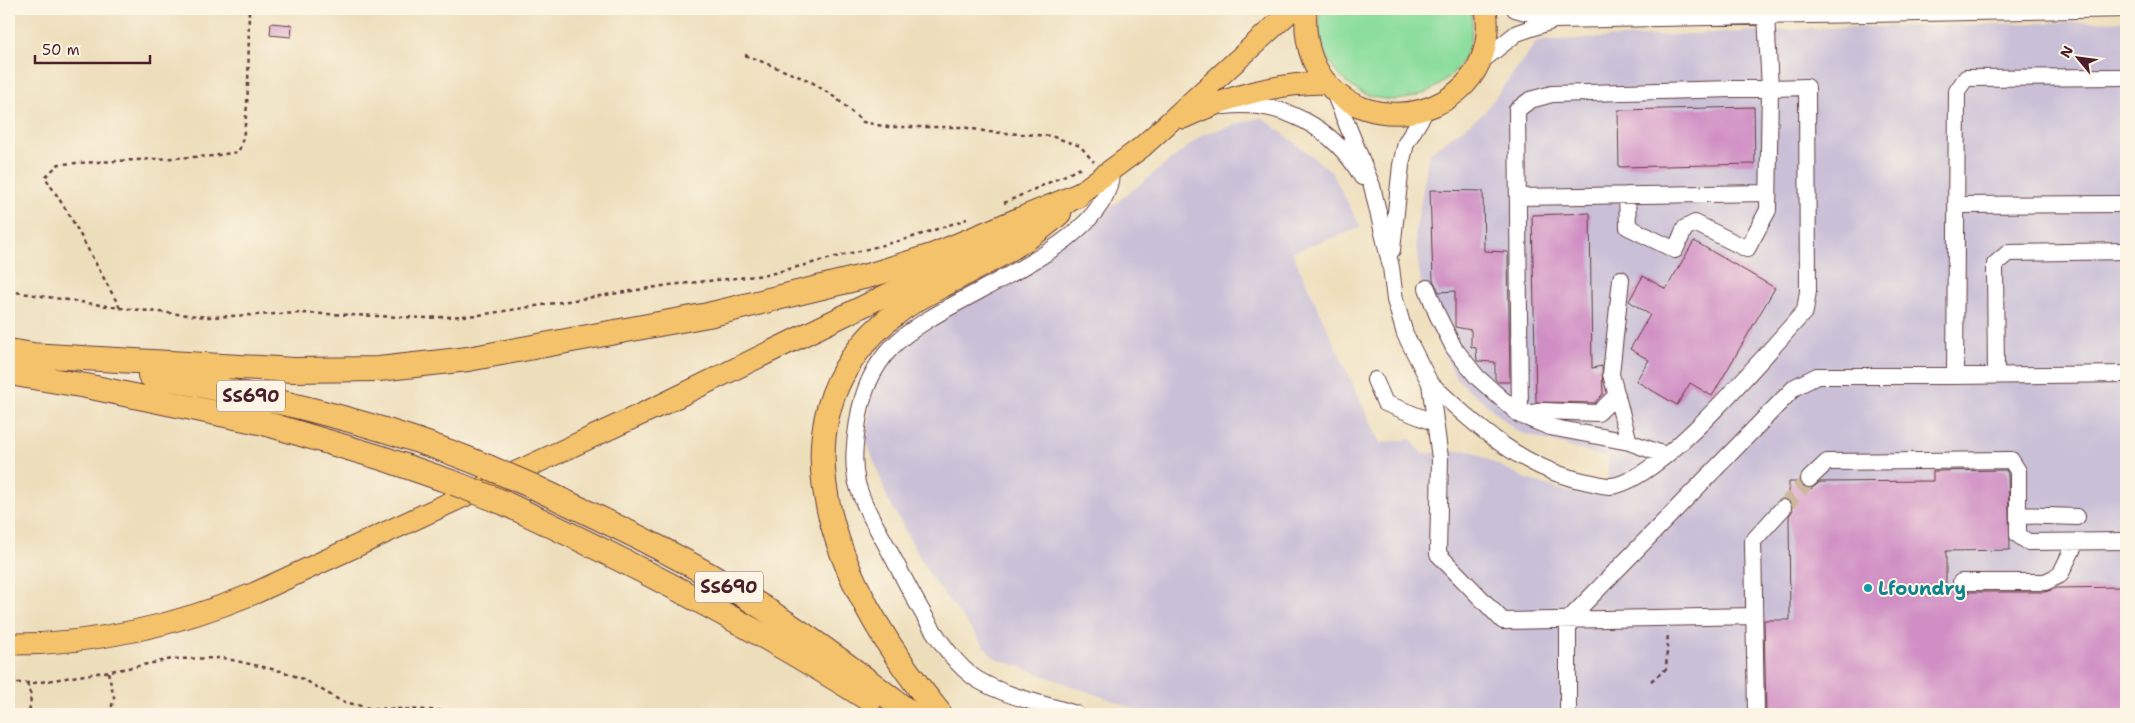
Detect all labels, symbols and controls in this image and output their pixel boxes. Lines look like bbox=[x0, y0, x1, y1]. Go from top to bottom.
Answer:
scale bar bbox=[35, 32, 150, 64]
north arrow bbox=[2052, 32, 2102, 82]
text: 50 m bbox=[42, 40, 80, 60]
text: N bbox=[2056, 42, 2077, 61]
road number: SS690 bbox=[217, 381, 285, 412]
road number: SS690 bbox=[695, 572, 763, 602]
place label: Lfoundry bbox=[1878, 576, 1966, 601]
marker: Lfoundry bbox=[1862, 582, 1874, 594]

